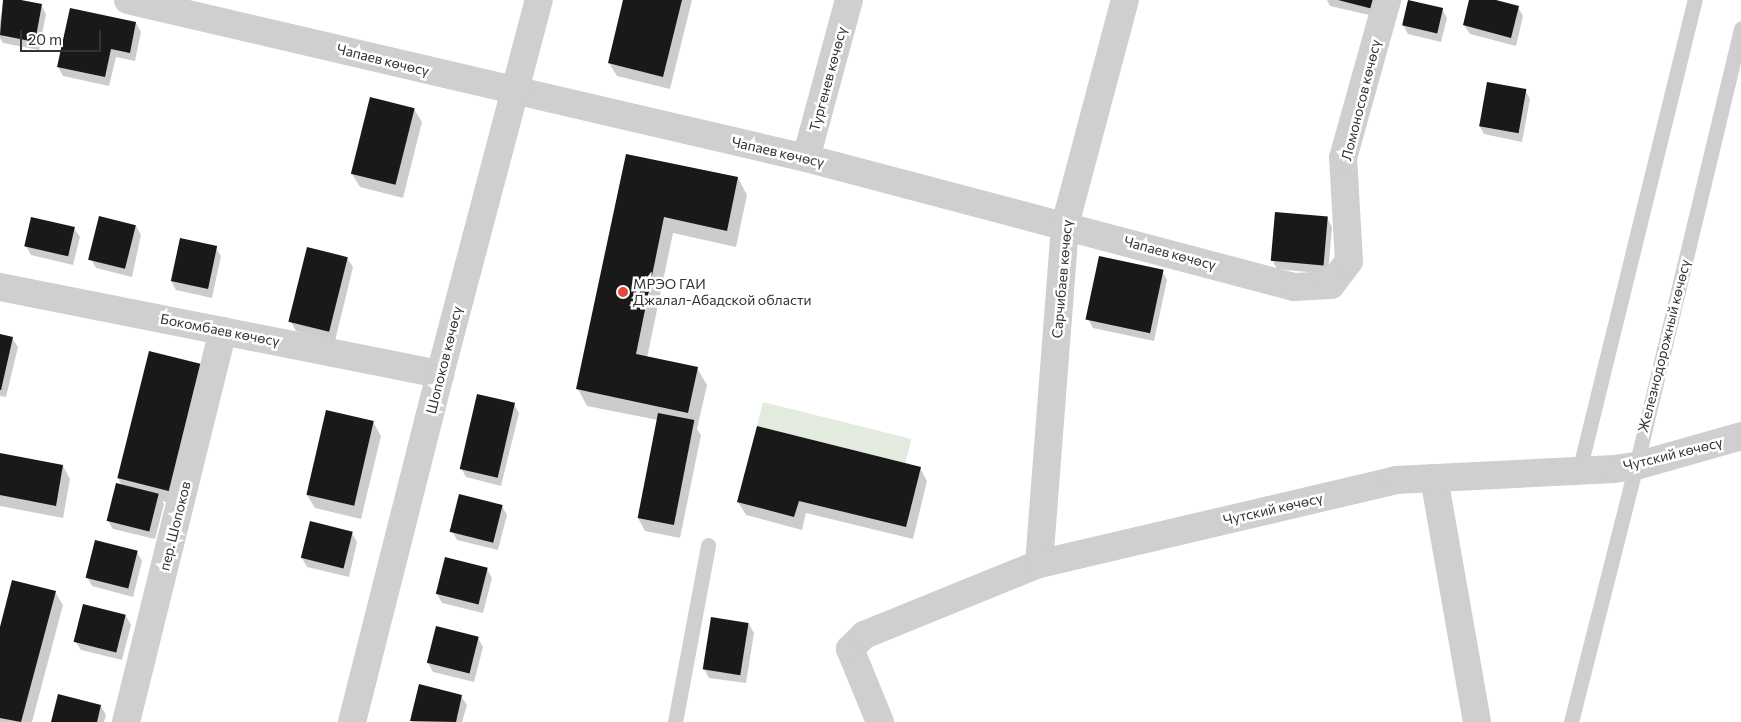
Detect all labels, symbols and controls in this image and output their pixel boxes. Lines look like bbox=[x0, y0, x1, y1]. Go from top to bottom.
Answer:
scale bar bbox=[22, 20, 104, 52]
street label: Тургенев көчөсү bbox=[806, 25, 850, 133]
text: 20 m bbox=[28, 30, 62, 48]
street label: Ломоносов көчөсү bbox=[1338, 38, 1384, 162]
street label: Чапаев көчөсү bbox=[335, 40, 431, 80]
street label: Чапаев көчөсү bbox=[730, 133, 826, 171]
street label: Сарчибаев көчөсү bbox=[1048, 219, 1076, 339]
street label: Чапаев көчөсү bbox=[1122, 233, 1218, 273]
street label: Железнодорожный көчөсү bbox=[1634, 258, 1694, 434]
place label: МРЭО ГАИ Джалал-Абадской области bbox=[633, 276, 811, 308]
marker: МРЭО ГАИ Джалал-Абадской области bbox=[617, 286, 629, 298]
street label: Шопоков көчөсү bbox=[422, 304, 466, 416]
street label: Бокомбаев көчөсү bbox=[159, 310, 281, 350]
street label: Чутский көчөсү bbox=[1622, 434, 1724, 474]
street label: пер. Шопоков bbox=[156, 480, 194, 572]
street label: Чутский көчөсү bbox=[1222, 489, 1324, 529]

